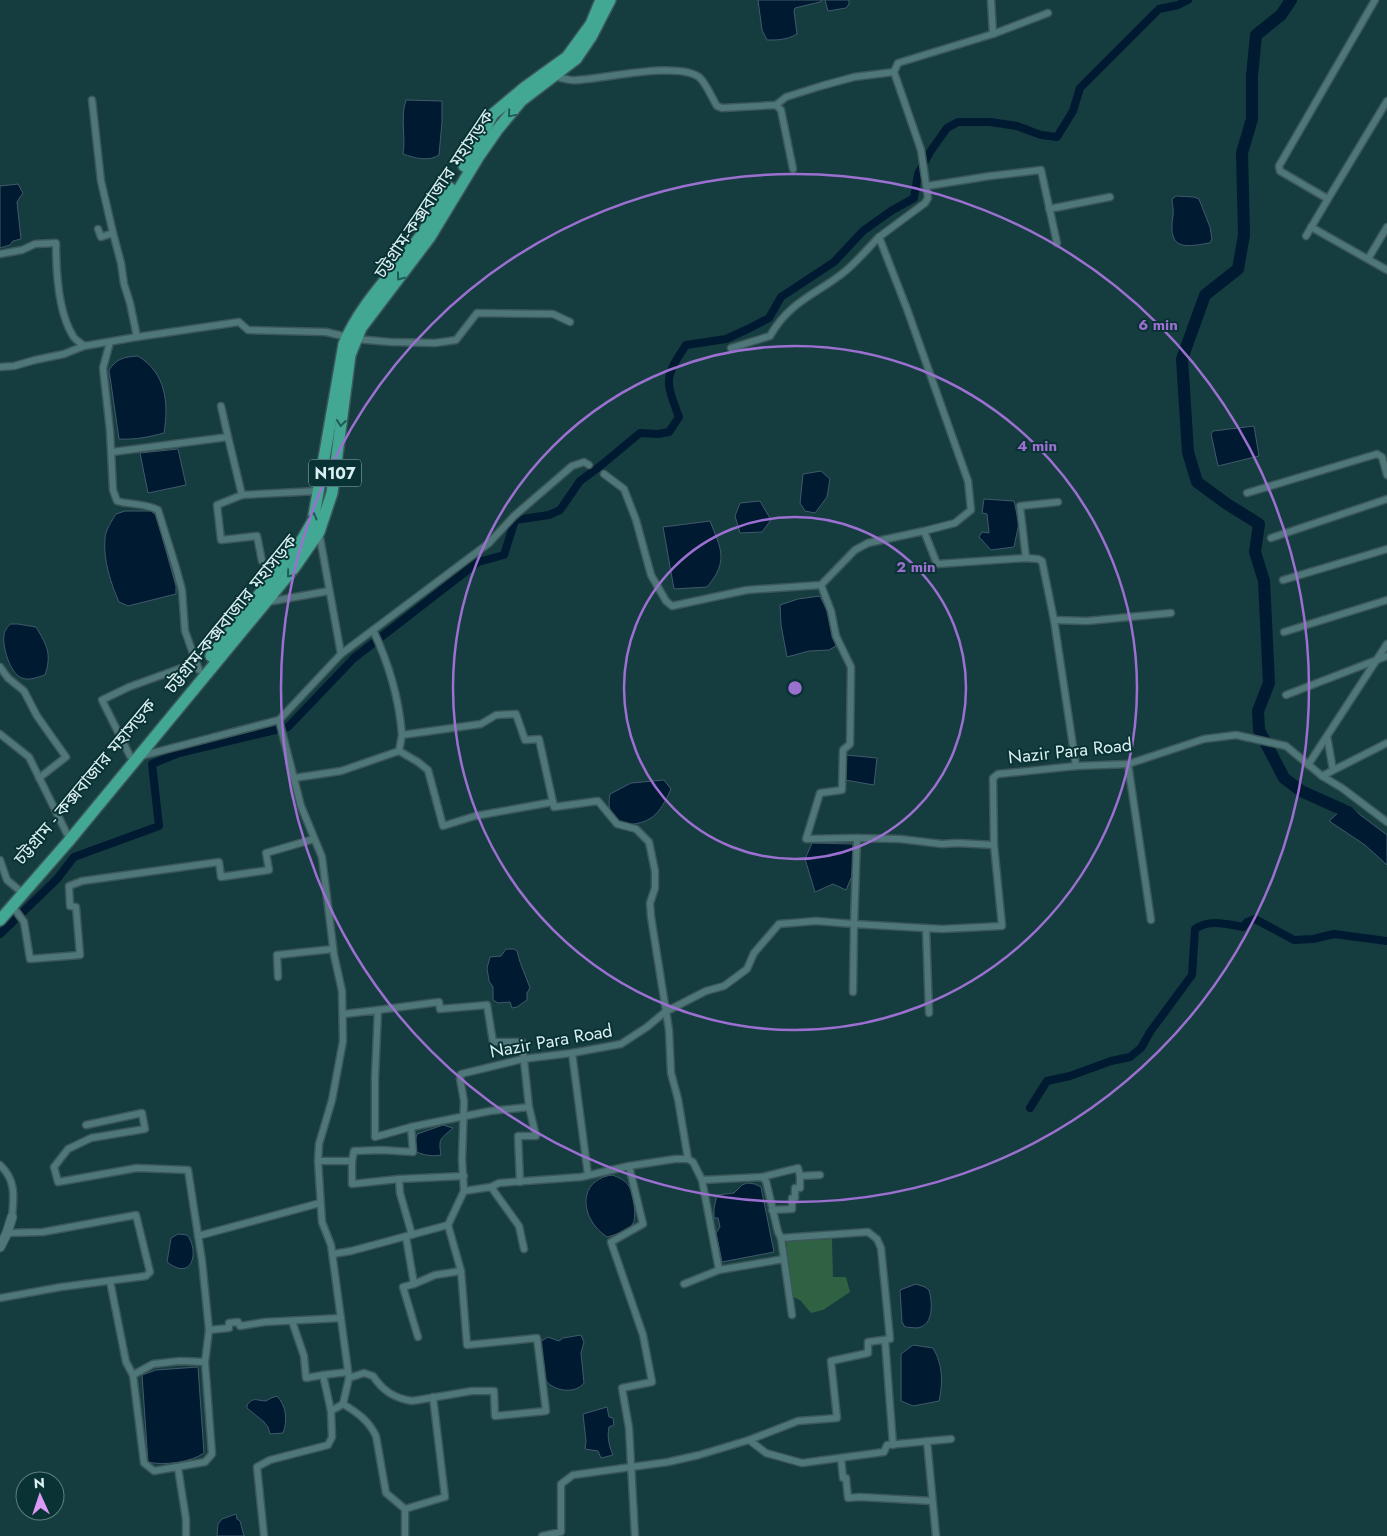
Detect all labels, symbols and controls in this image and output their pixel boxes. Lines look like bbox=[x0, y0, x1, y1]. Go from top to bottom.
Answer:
street label: চট্টগ্রাম-কক্সবাজার মহাসড়ক bbox=[367, 104, 501, 284]
one-way arrow bbox=[507, 108, 516, 117]
one-way arrow bbox=[397, 271, 406, 281]
text: 6 min bbox=[1138, 314, 1178, 336]
one-way arrow bbox=[336, 420, 347, 428]
text: 4 min bbox=[1017, 435, 1057, 457]
road number: N107 bbox=[309, 459, 361, 486]
one-way arrow bbox=[307, 512, 318, 520]
street label: চট্টগ্রাম-কক্সবাজার মহাসড়ক bbox=[158, 528, 304, 700]
text: 2 min bbox=[896, 556, 936, 578]
one-way arrow bbox=[286, 568, 295, 577]
centre of rings bbox=[786, 679, 804, 697]
street label: চট্টগ্রাম - কক্সবাজার মহাসড়ক bbox=[7, 693, 162, 871]
street label: Nazir Para Road bbox=[1007, 732, 1133, 770]
street label: Nazir Para Road bbox=[488, 1017, 614, 1065]
north arrow bbox=[15, 1471, 65, 1521]
text: N bbox=[33, 1473, 45, 1493]

